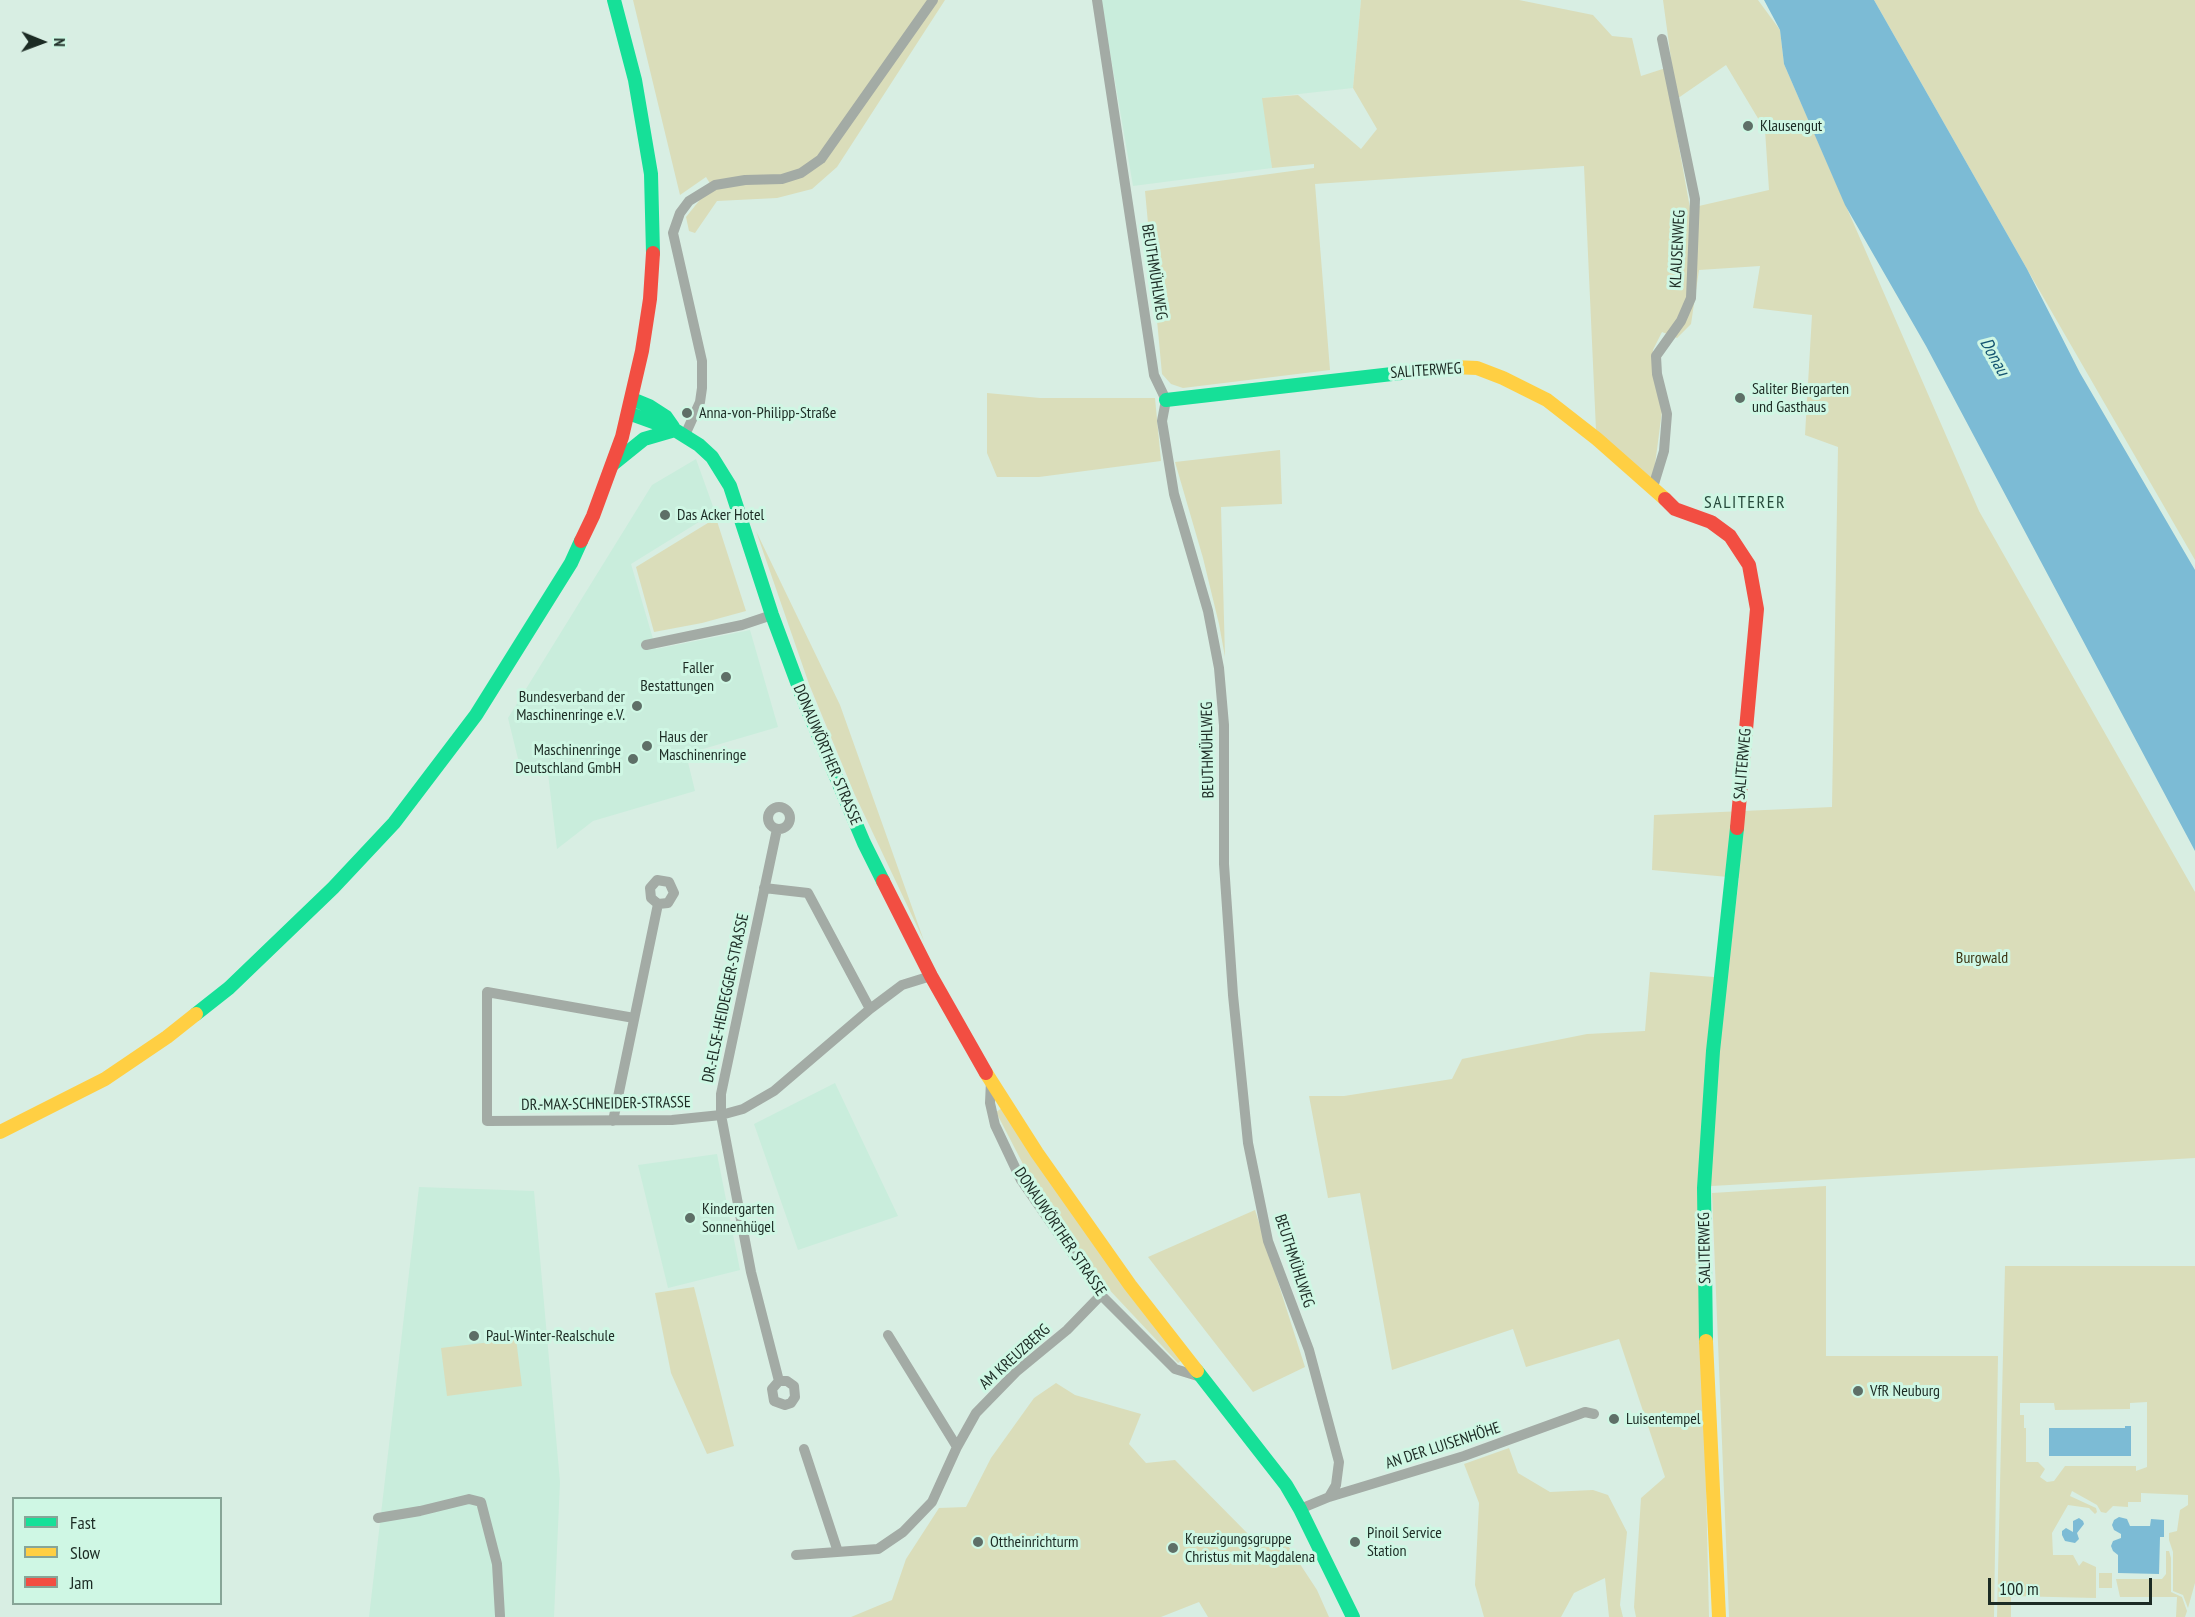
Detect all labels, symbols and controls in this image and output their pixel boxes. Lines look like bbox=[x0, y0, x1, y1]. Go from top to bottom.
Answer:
north arrow bbox=[12, 12, 72, 72]
text: N bbox=[50, 38, 70, 47]
place label: Klausengut bbox=[1760, 116, 1822, 136]
marker: Klausengut bbox=[1741, 119, 1755, 133]
street label: KLAUSENWEG bbox=[1666, 209, 1690, 289]
street label: BEUTHMÜHLWEG bbox=[1137, 223, 1171, 321]
water label: Donau bbox=[1975, 334, 2013, 380]
street label: SALITERWEG bbox=[1390, 359, 1462, 383]
place label: Saliter Biergarten und Gasthaus bbox=[1752, 379, 1849, 417]
marker: Saliter Biergarten und Gasthaus bbox=[1733, 391, 1747, 405]
place label: Anna-von-Philipp-Straße bbox=[699, 403, 836, 423]
marker: Anna-von-Philipp-Straße bbox=[680, 406, 694, 420]
district label: SALITERER bbox=[1704, 492, 1786, 514]
place label: Das Acker Hotel bbox=[677, 505, 764, 525]
marker: Das Acker Hotel bbox=[658, 508, 672, 522]
place label: Faller Bestattungen bbox=[640, 658, 714, 696]
marker: Faller Bestattungen bbox=[719, 670, 733, 684]
street label: DONAUWÖRTHER STRASSE bbox=[789, 682, 865, 828]
place label: Bundesverband der Maschinenringe e.V. bbox=[516, 687, 625, 725]
marker: Bundesverband der Maschinenringe e.V. bbox=[630, 699, 644, 713]
street label: BEUTHMÜHLWEG bbox=[1198, 701, 1218, 799]
place label: Haus der Maschinenringe bbox=[659, 727, 746, 765]
street label: SALITERWEG bbox=[1730, 728, 1756, 800]
marker: Haus der Maschinenringe bbox=[640, 739, 654, 753]
place label: Maschinenringe Deutschland GmbH bbox=[515, 740, 621, 778]
marker: Maschinenringe Deutschland GmbH bbox=[626, 752, 640, 766]
street label: DR.-ELSE-HEIDEGGER-STRASSE bbox=[699, 912, 753, 1084]
park label: Burgwald bbox=[1956, 948, 2008, 968]
street label: DR.-MAX-SCHNEIDER-STRASSE bbox=[521, 1093, 691, 1115]
street label: DONAUWÖRTHER STRASSE bbox=[1010, 1164, 1110, 1300]
place label: Kindergarten Sonnenhügel bbox=[702, 1199, 775, 1237]
marker: Kindergarten Sonnenhügel bbox=[683, 1211, 697, 1225]
street label: BEUTHMÜHLWEG bbox=[1270, 1212, 1318, 1310]
street label: SALITERWEG bbox=[1695, 1212, 1715, 1284]
street label: AM KREUZBERG bbox=[976, 1320, 1054, 1394]
place label: Paul-Winter-Realschule bbox=[486, 1326, 615, 1346]
marker: Paul-Winter-Realschule bbox=[467, 1329, 481, 1343]
place label: VfR Neuburg bbox=[1870, 1381, 1940, 1401]
marker: VfR Neuburg bbox=[1851, 1384, 1865, 1398]
place label: Luisentempel bbox=[1626, 1409, 1700, 1429]
marker: Luisentempel bbox=[1607, 1412, 1621, 1426]
street label: AN DER LUISENHÖHE bbox=[1383, 1418, 1503, 1474]
legend bbox=[12, 1497, 222, 1605]
text: Fast bbox=[70, 1511, 96, 1534]
place label: Pinoil Service Station bbox=[1367, 1523, 1442, 1561]
place label: Kreuzigungsgruppe Christus mit Magdalena bbox=[1185, 1529, 1315, 1567]
place label: Ottheinrichturm bbox=[990, 1532, 1078, 1552]
marker: Ottheinrichturm bbox=[971, 1535, 985, 1549]
marker: Pinoil Service Station bbox=[1348, 1535, 1362, 1549]
text: Slow bbox=[70, 1541, 100, 1564]
marker: Kreuzigungsgruppe Christus mit Magdalena bbox=[1166, 1541, 1180, 1555]
scale bar bbox=[1991, 1566, 2154, 1604]
text: Jam bbox=[70, 1571, 93, 1594]
text: 100 m bbox=[1999, 1577, 2039, 1600]

